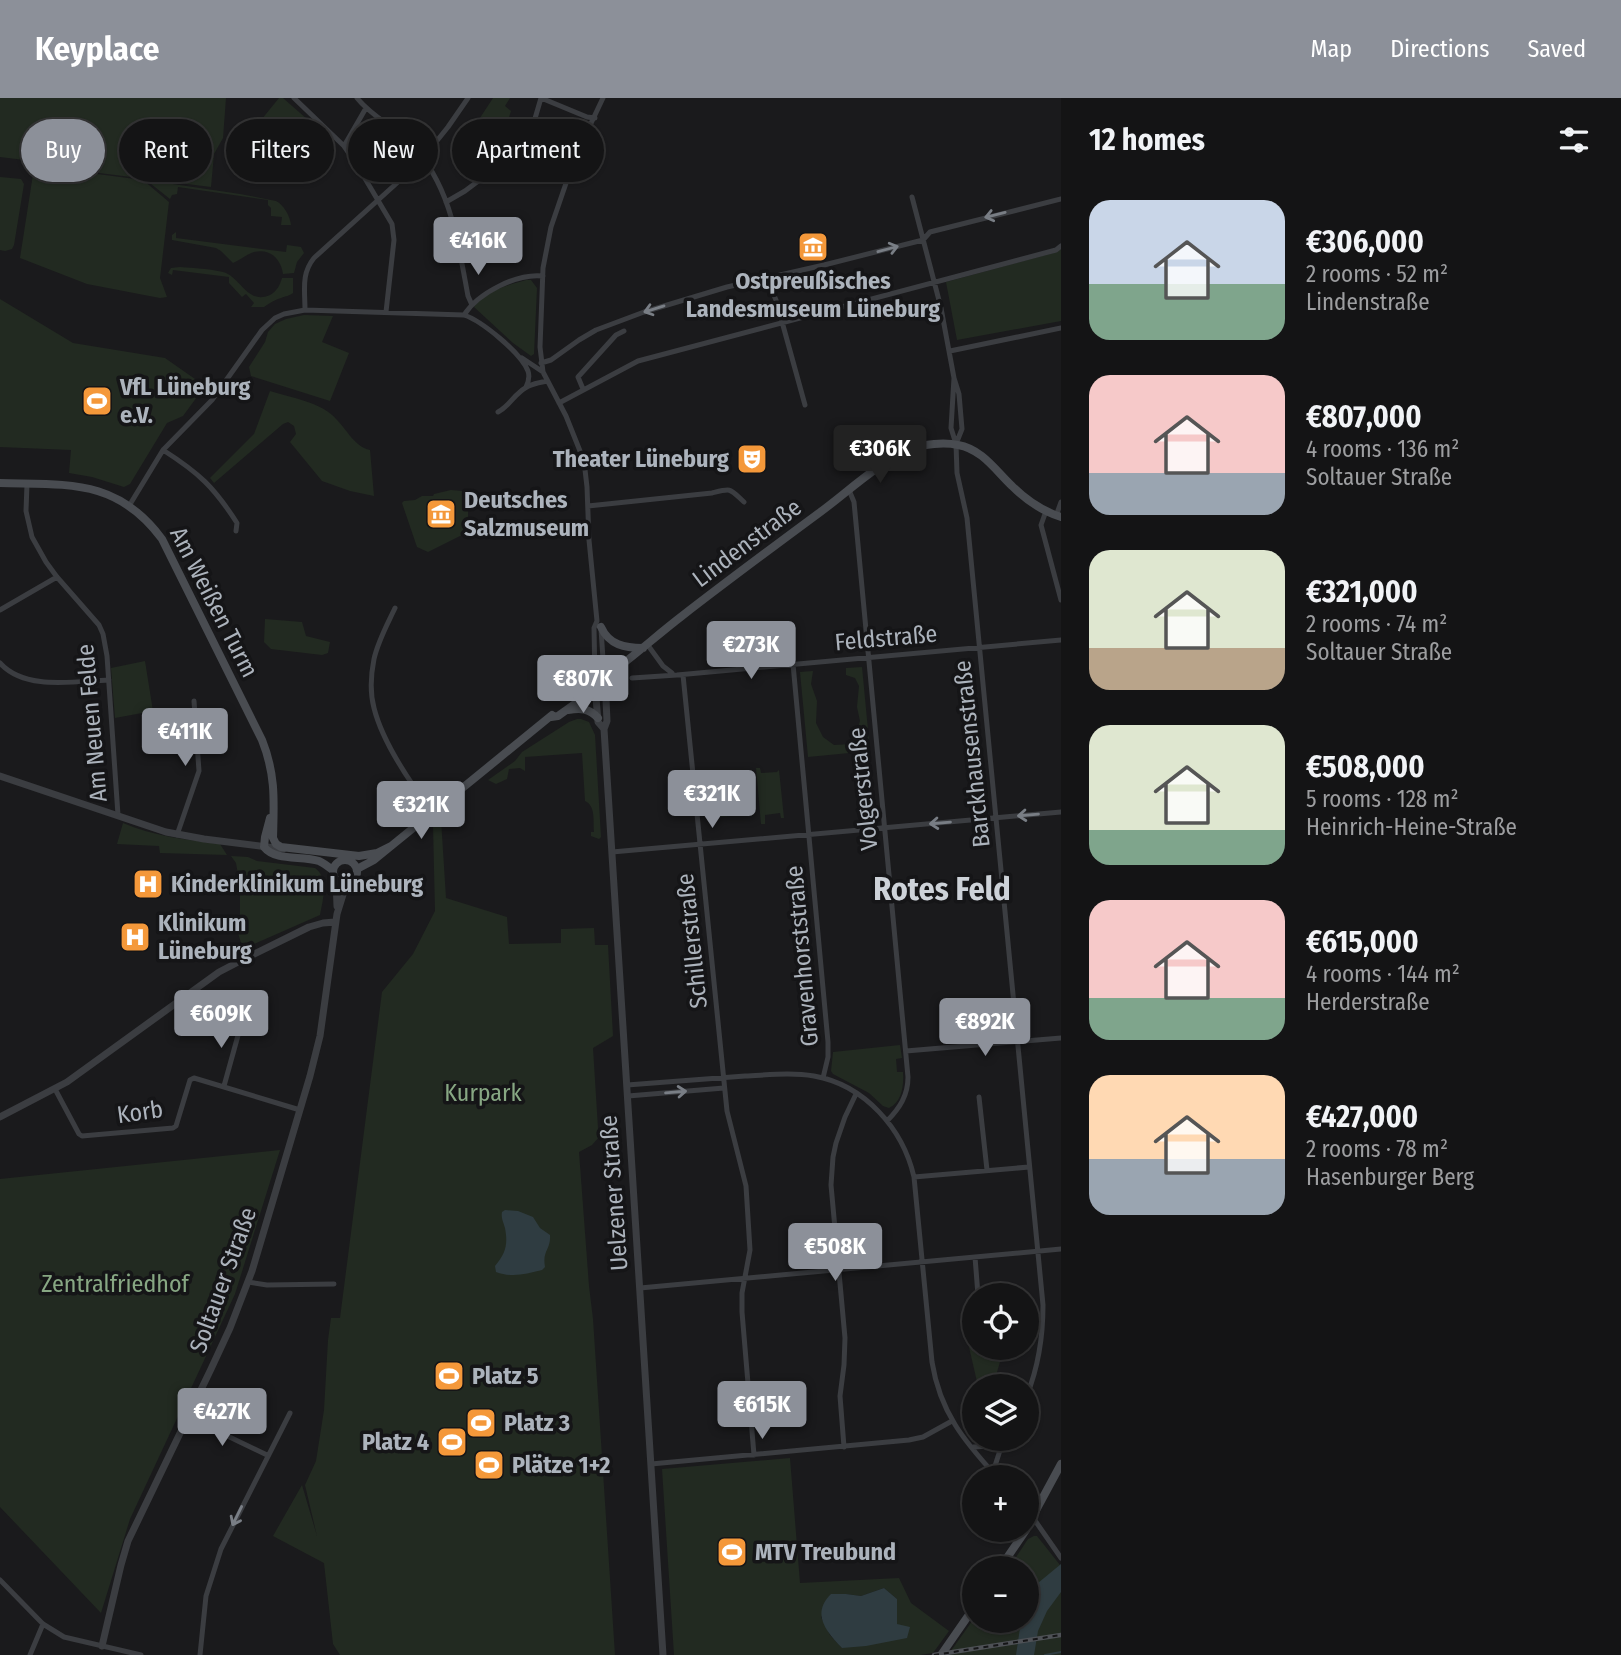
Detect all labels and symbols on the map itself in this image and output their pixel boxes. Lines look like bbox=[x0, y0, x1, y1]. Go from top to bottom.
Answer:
one-way arrow bbox=[984, 209, 1007, 222]
pin: €416K bbox=[429, 218, 527, 277]
museum icon: Ostpreußisches Landesmuseum Lüneburg bbox=[796, 230, 830, 264]
one-way arrow bbox=[876, 242, 899, 255]
place label: Ostpreußisches Landesmuseum Lüneburg bbox=[686, 267, 940, 323]
one-way arrow bbox=[643, 304, 665, 317]
place label: VfL Lüneburg e.V. bbox=[119, 373, 250, 429]
sports icon: VfL Lüneburg e.V. bbox=[80, 384, 114, 418]
pin: €306K bbox=[831, 426, 929, 485]
theatre icon: Theater Lüneburg bbox=[735, 442, 769, 476]
place label: Theater Lüneburg bbox=[553, 445, 729, 473]
place label: Deutsches Salzmuseum bbox=[464, 486, 589, 542]
street label: Lindenstraße bbox=[687, 493, 807, 593]
museum icon: Deutsches Salzmuseum bbox=[424, 497, 458, 531]
street label: Am Weißen Turm bbox=[164, 522, 264, 682]
street label: Feldstraße bbox=[834, 620, 938, 656]
pin: €273K bbox=[702, 622, 800, 681]
street label: Am Neuen Felde bbox=[71, 643, 113, 803]
pin: €807K bbox=[534, 656, 632, 715]
street label: Barckhausenstraße bbox=[948, 659, 996, 849]
pin: €411K bbox=[136, 708, 234, 768]
street label: Volgerstraße bbox=[843, 726, 883, 852]
pin: €321K bbox=[663, 770, 761, 830]
pin: €321K bbox=[372, 782, 470, 841]
one-way arrow bbox=[1018, 809, 1040, 822]
one-way arrow bbox=[929, 817, 952, 830]
street label: Gravenhorststraße bbox=[780, 864, 824, 1048]
hospital icon: Kinderklinikum Lüneburg bbox=[131, 867, 165, 901]
place label: Kinderklinikum Lüneburg bbox=[171, 870, 423, 898]
district label: Rotes Feld bbox=[873, 870, 1011, 908]
street label: Schillerstraße bbox=[671, 872, 713, 1010]
place label: Klinikum Lüneburg bbox=[158, 909, 252, 965]
hospital icon: Klinikum Lüneburg bbox=[118, 920, 152, 954]
pin: €609K bbox=[172, 990, 270, 1050]
pin: €892K bbox=[936, 998, 1034, 1058]
park label: Kurpark bbox=[444, 1079, 522, 1107]
one-way arrow bbox=[664, 1085, 687, 1098]
street label: Korb bbox=[115, 1095, 165, 1129]
street label: Uelzener Straße bbox=[595, 1114, 633, 1272]
street label: Soltauer Straße bbox=[184, 1204, 262, 1356]
pin: €508K bbox=[786, 1224, 884, 1283]
park label: Zentralfriedhof bbox=[41, 1270, 191, 1298]
sports icon: Platz 5 bbox=[432, 1359, 466, 1393]
place label: Platz 5 bbox=[472, 1362, 539, 1390]
pin: €615K bbox=[713, 1382, 811, 1441]
pin: €427K bbox=[173, 1388, 271, 1448]
sports icon: Platz 3 bbox=[464, 1406, 498, 1440]
place label: Platz 3 bbox=[504, 1409, 570, 1437]
sports icon: Platz 4 bbox=[435, 1425, 469, 1459]
place label: Platz 4 bbox=[362, 1428, 429, 1456]
sports icon: Plätze 1+2 bbox=[472, 1448, 506, 1482]
place label: Plätze 1+2 bbox=[512, 1451, 610, 1479]
one-way arrow bbox=[230, 1505, 243, 1526]
sports icon: MTV Treubund bbox=[715, 1535, 749, 1569]
place label: MTV Treubund bbox=[755, 1538, 896, 1566]

